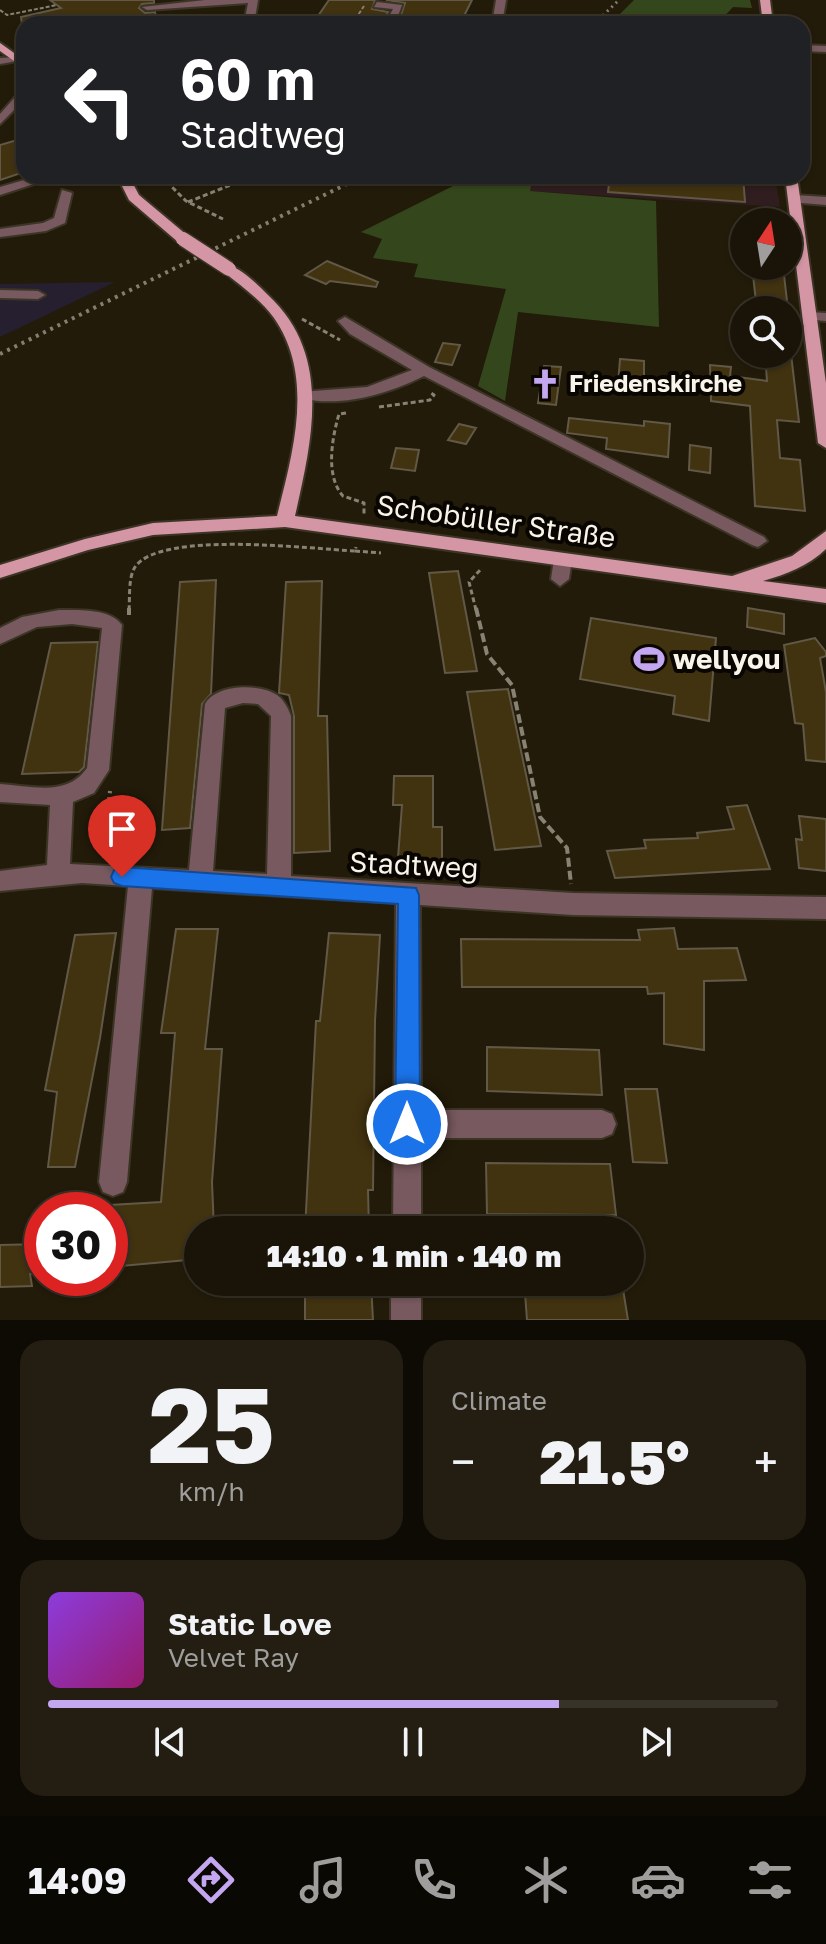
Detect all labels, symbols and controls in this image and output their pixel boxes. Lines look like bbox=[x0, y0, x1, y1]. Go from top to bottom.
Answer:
text: 60 m bbox=[180, 45, 315, 112]
icon: left bbox=[48, 48, 152, 152]
text: Stadtweg bbox=[180, 113, 346, 156]
north arrow bbox=[730, 208, 802, 280]
map controls bbox=[730, 208, 802, 368]
button: search bbox=[730, 296, 802, 368]
church icon: Friedenskirche bbox=[528, 367, 562, 401]
place label: Friedenskirche bbox=[569, 368, 742, 397]
street label: Schobüller Straße bbox=[375, 487, 618, 554]
sports icon: wellyou bbox=[632, 642, 666, 676]
place label: wellyou bbox=[673, 642, 781, 675]
pin bbox=[88, 795, 156, 877]
icon: arrive bbox=[100, 807, 144, 851]
street label: Stadtweg bbox=[349, 845, 479, 884]
position arrow bbox=[365, 1082, 449, 1166]
speed limit sign: 30 bbox=[24, 1192, 128, 1296]
text: 14:10 · 1 min · 140 m bbox=[267, 1238, 561, 1274]
text: 25 bbox=[148, 1361, 275, 1486]
text: Climate bbox=[451, 1385, 547, 1416]
text: 21.5° bbox=[540, 1425, 689, 1497]
text: − bbox=[451, 1435, 475, 1488]
text: + bbox=[754, 1435, 778, 1488]
text: km/h bbox=[178, 1476, 245, 1507]
text: Static Love bbox=[168, 1606, 332, 1642]
text: Velvet Ray bbox=[168, 1642, 299, 1673]
icon: previous bbox=[148, 1720, 192, 1764]
icon: pause bbox=[391, 1720, 435, 1764]
icon: next bbox=[634, 1720, 678, 1764]
icon: directions bbox=[183, 1852, 239, 1908]
icon: music bbox=[295, 1852, 351, 1908]
icon: phone bbox=[406, 1852, 462, 1908]
icon: climate bbox=[518, 1852, 574, 1908]
icon: car bbox=[630, 1852, 686, 1908]
icon: filters bbox=[742, 1852, 798, 1908]
text: 14:09 bbox=[28, 1859, 127, 1902]

